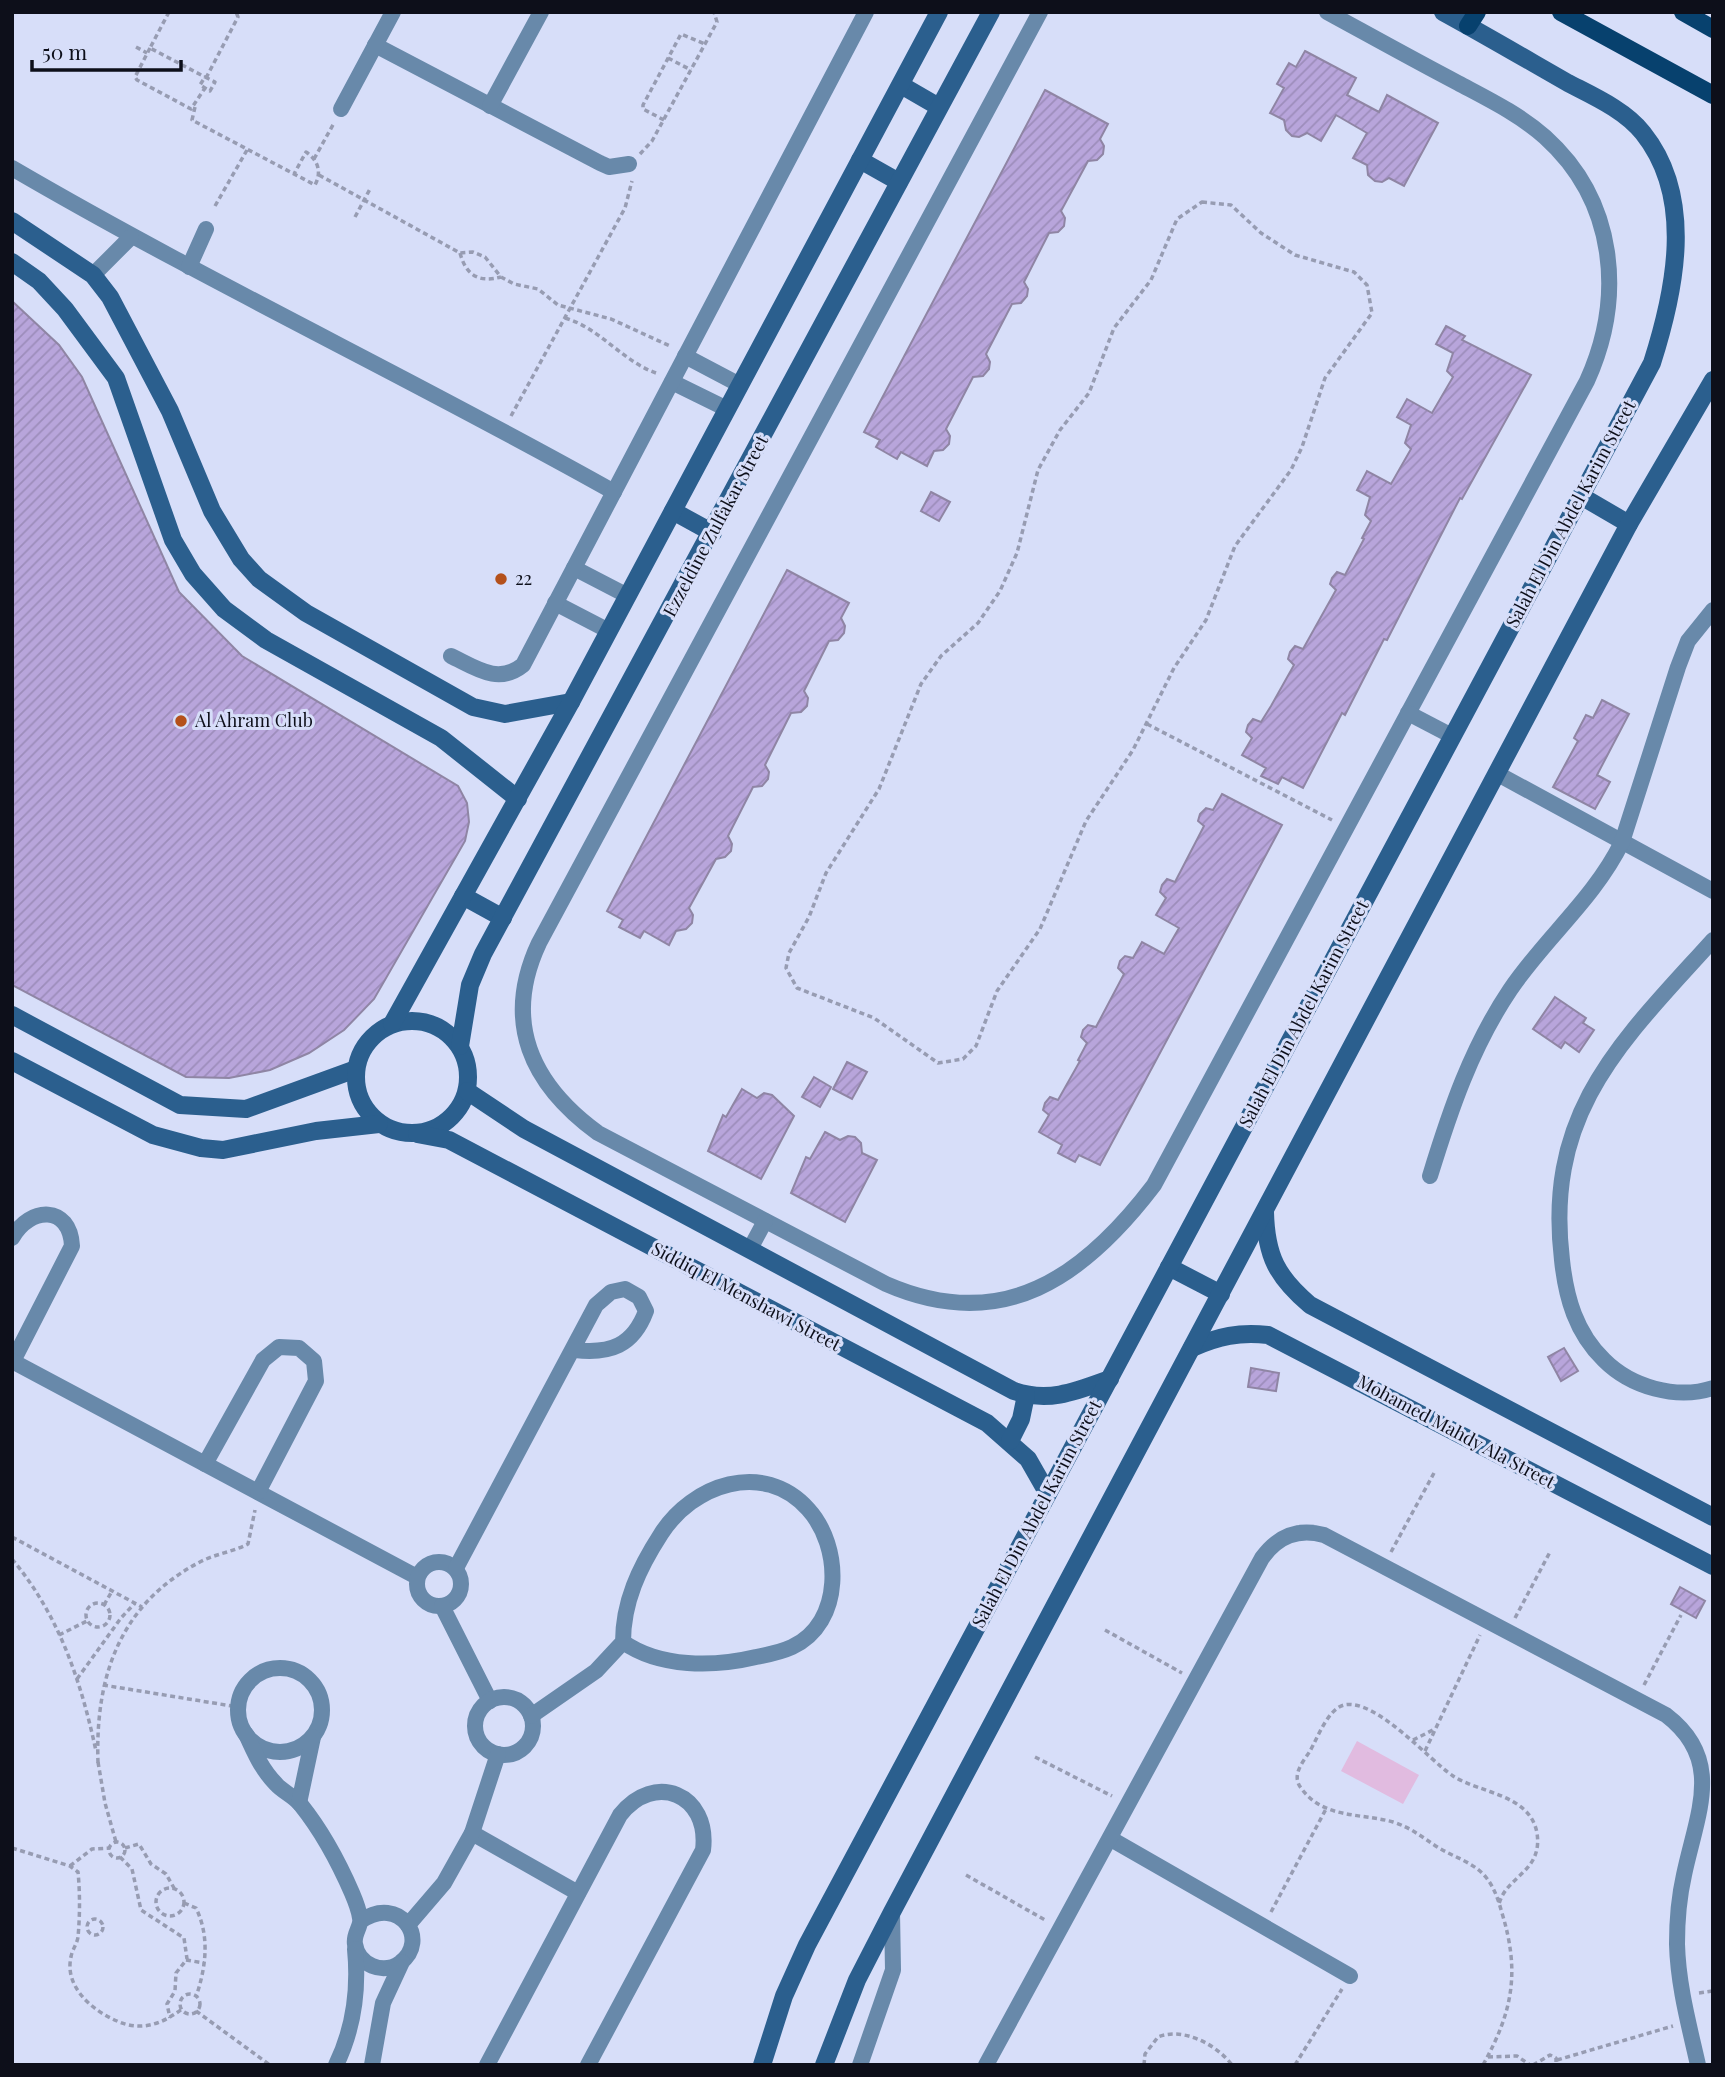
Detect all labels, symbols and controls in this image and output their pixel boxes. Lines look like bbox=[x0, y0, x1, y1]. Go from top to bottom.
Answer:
scale bar bbox=[32, 28, 180, 72]
text: 50 m bbox=[42, 37, 88, 65]
street label: Salah El Din Abdel Karim Street bbox=[1500, 395, 1641, 632]
street label: Ezzeldine Zulfakar Street bbox=[657, 430, 774, 621]
place label: 22 bbox=[515, 566, 532, 590]
marker: 22 bbox=[493, 571, 509, 587]
place label: Al Ahram Club bbox=[194, 708, 313, 732]
marker: Al Ahram Club bbox=[173, 713, 189, 729]
street label: Salah El Din Abdel Karim Street bbox=[1233, 895, 1374, 1132]
street label: Siddiq El Menshawi Street bbox=[648, 1236, 846, 1357]
street label: Mohamed Mahdy Ala Street bbox=[1353, 1369, 1560, 1494]
street label: Salah El Din Abdel Karim Street bbox=[966, 1395, 1107, 1632]

